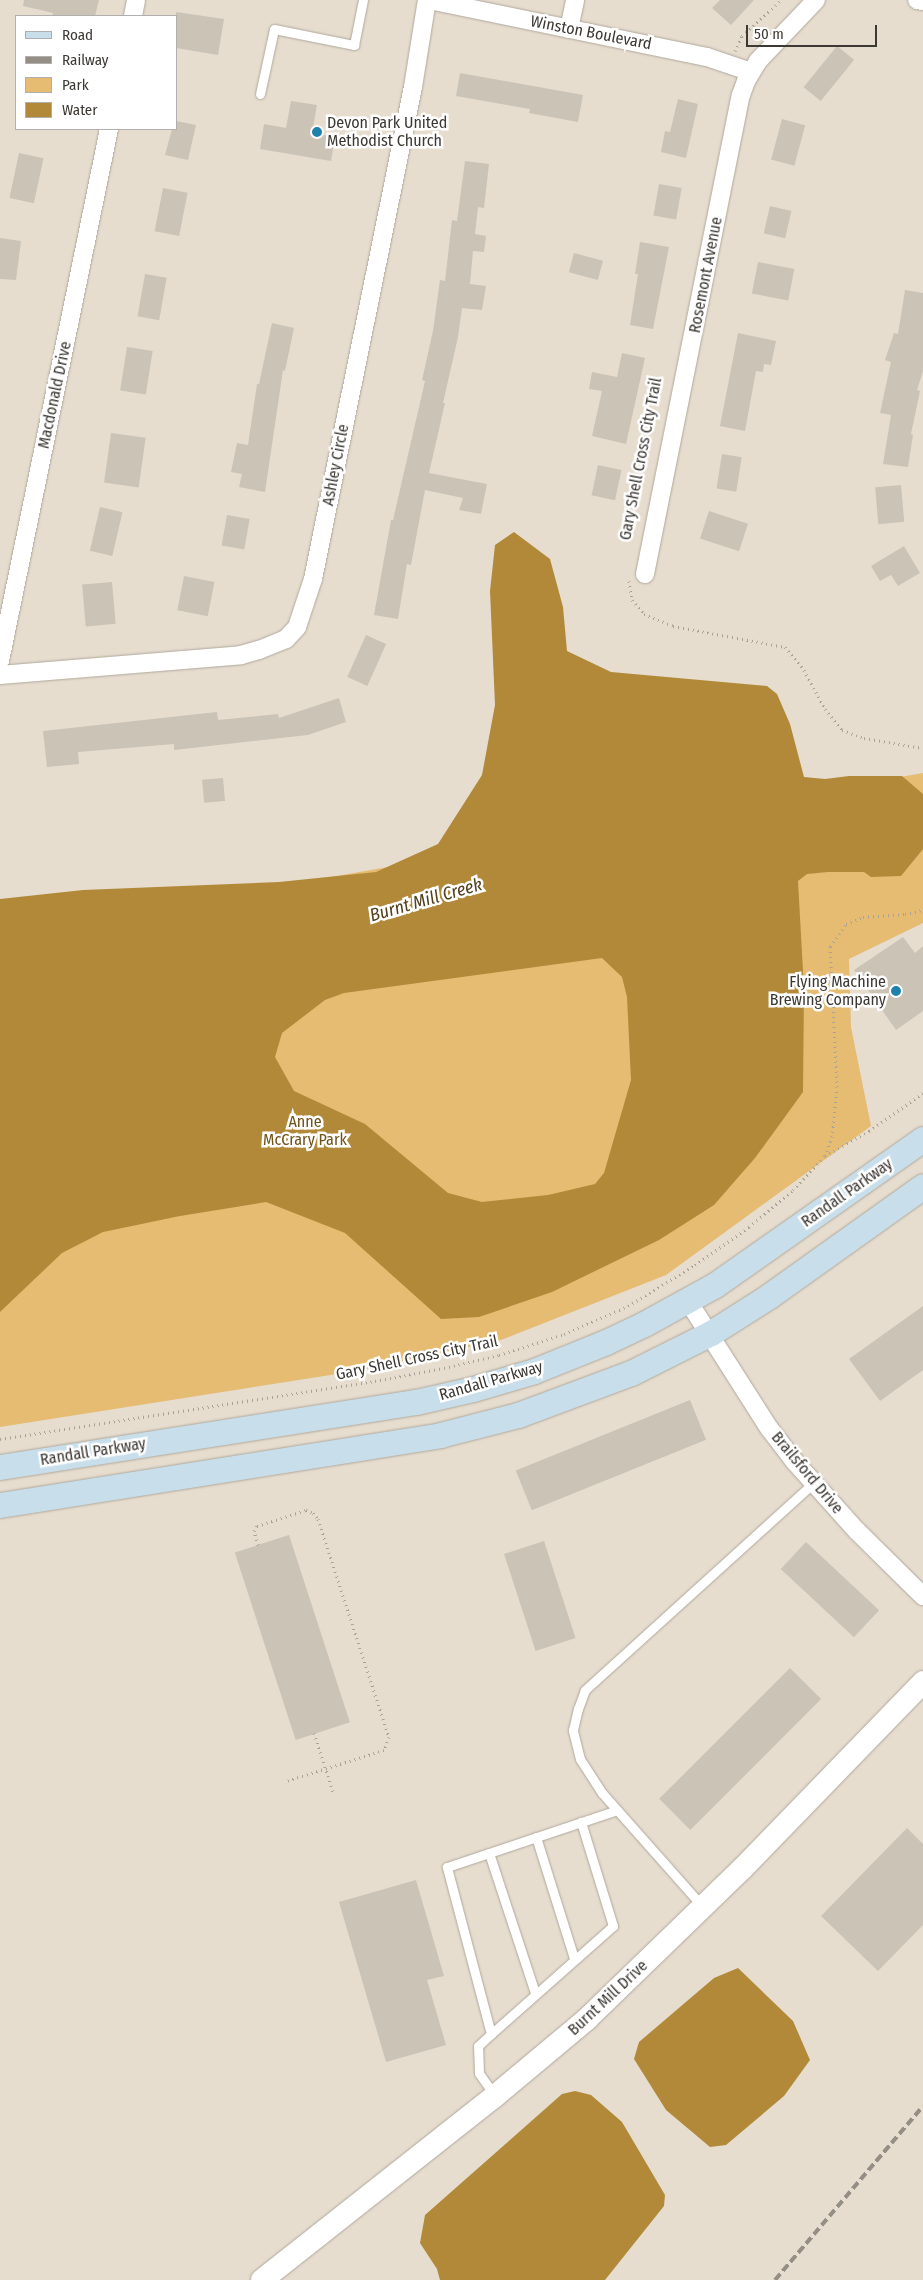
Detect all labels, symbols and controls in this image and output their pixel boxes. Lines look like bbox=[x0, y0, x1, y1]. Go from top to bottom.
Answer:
street label: Winston Boulevard bbox=[529, 12, 653, 54]
legend bbox=[15, 15, 178, 130]
scale bar bbox=[748, 15, 879, 47]
text: 50 m bbox=[754, 25, 784, 43]
text: Road bbox=[62, 26, 93, 44]
text: Railway bbox=[62, 51, 109, 69]
text: Park bbox=[62, 76, 89, 94]
text: Water bbox=[62, 101, 97, 119]
place label: Devon Park United Methodist Church bbox=[327, 113, 447, 151]
marker: Devon Park United Methodist Church bbox=[311, 126, 323, 138]
street label: Rosemont Avenue bbox=[685, 215, 727, 335]
street label: Macdonald Drive bbox=[34, 340, 76, 450]
street label: Gary Shell Cross City Trail bbox=[616, 376, 666, 542]
street label: Ashley Circle bbox=[319, 423, 353, 507]
water label: Burnt Mill Creek bbox=[367, 874, 485, 926]
place label: Flying Machine Brewing Company bbox=[770, 972, 886, 1010]
marker: Flying Machine Brewing Company bbox=[890, 985, 902, 997]
park label: Anne McCrary Park bbox=[263, 1112, 347, 1150]
street label: Randall Parkway bbox=[798, 1155, 896, 1231]
street label: Gary Shell Cross City Trail bbox=[334, 1331, 500, 1385]
street label: Randall Parkway bbox=[437, 1357, 545, 1405]
street label: Brailsford Drive bbox=[767, 1428, 847, 1518]
street label: Randall Parkway bbox=[39, 1434, 147, 1470]
street label: Burnt Mill Drive bbox=[564, 1956, 652, 2040]

